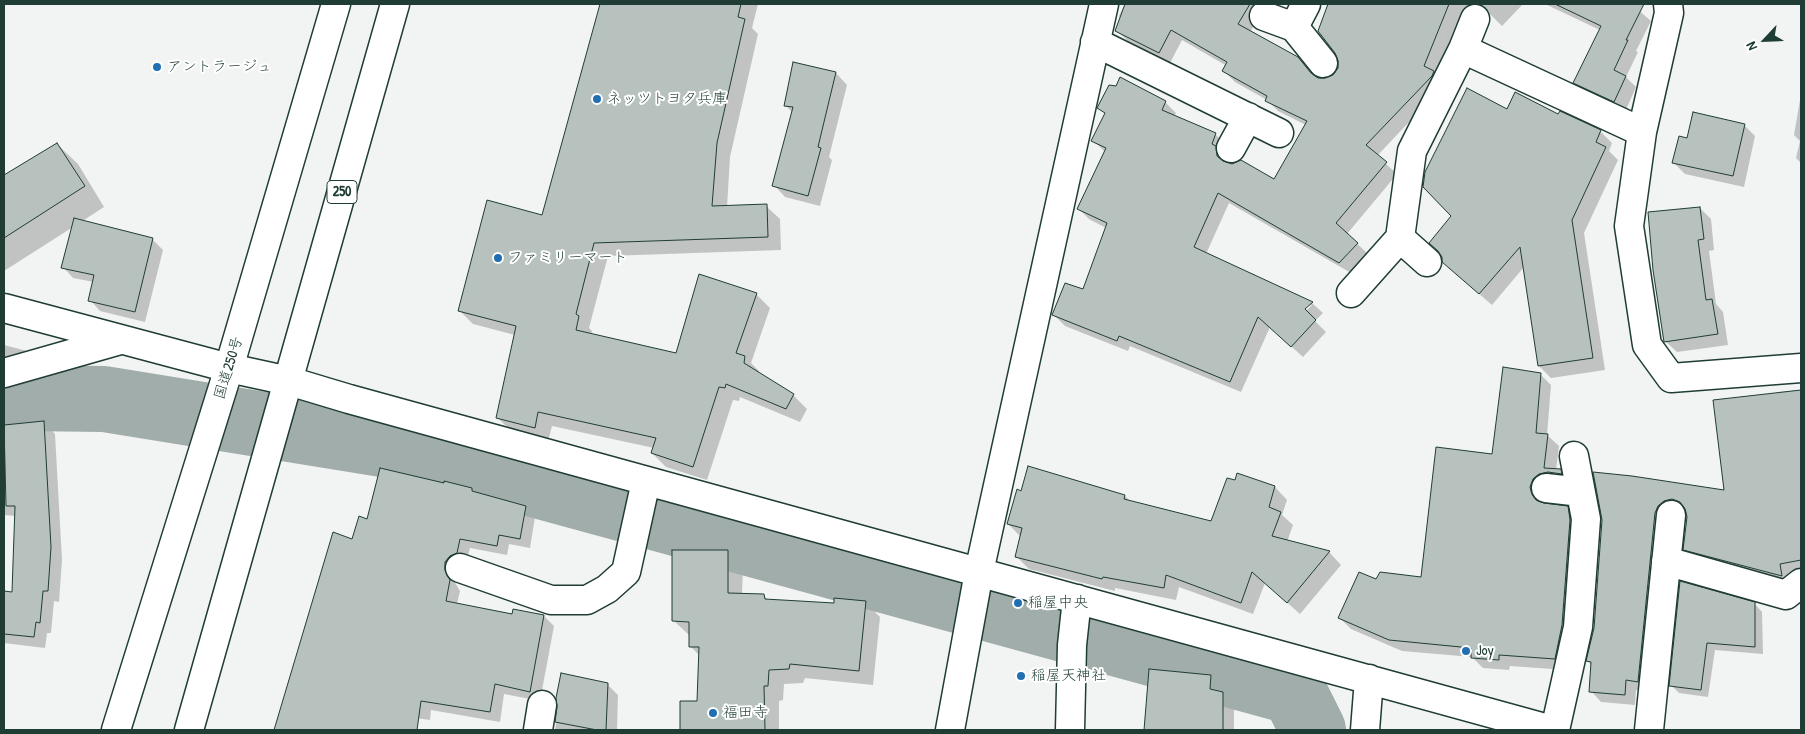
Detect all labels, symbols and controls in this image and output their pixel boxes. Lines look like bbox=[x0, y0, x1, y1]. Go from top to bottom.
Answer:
north arrow bbox=[1740, 15, 1790, 65]
text: N bbox=[1741, 39, 1761, 54]
place label: アントラージュ bbox=[167, 58, 272, 76]
marker: アントラージュ bbox=[151, 61, 163, 73]
place label: ネッツトヨタ兵庫 bbox=[607, 90, 727, 108]
marker: ネッツトヨタ兵庫 bbox=[591, 93, 603, 105]
road number: 250 bbox=[327, 180, 357, 203]
place label: ファミリーマート bbox=[508, 249, 628, 267]
marker: ファミリーマート bbox=[492, 252, 504, 264]
street label: 国道250号 bbox=[211, 334, 247, 402]
place label: 稲屋中央 bbox=[1028, 594, 1088, 612]
marker: 稲屋中央 bbox=[1012, 597, 1024, 609]
place label: Joy bbox=[1476, 642, 1494, 660]
marker: Joy bbox=[1460, 645, 1472, 657]
place label: 稲屋天神社 bbox=[1031, 667, 1106, 685]
marker: 稲屋天神社 bbox=[1015, 670, 1027, 682]
place label: 福田寺 bbox=[723, 704, 768, 722]
marker: 福田寺 bbox=[707, 707, 719, 719]

